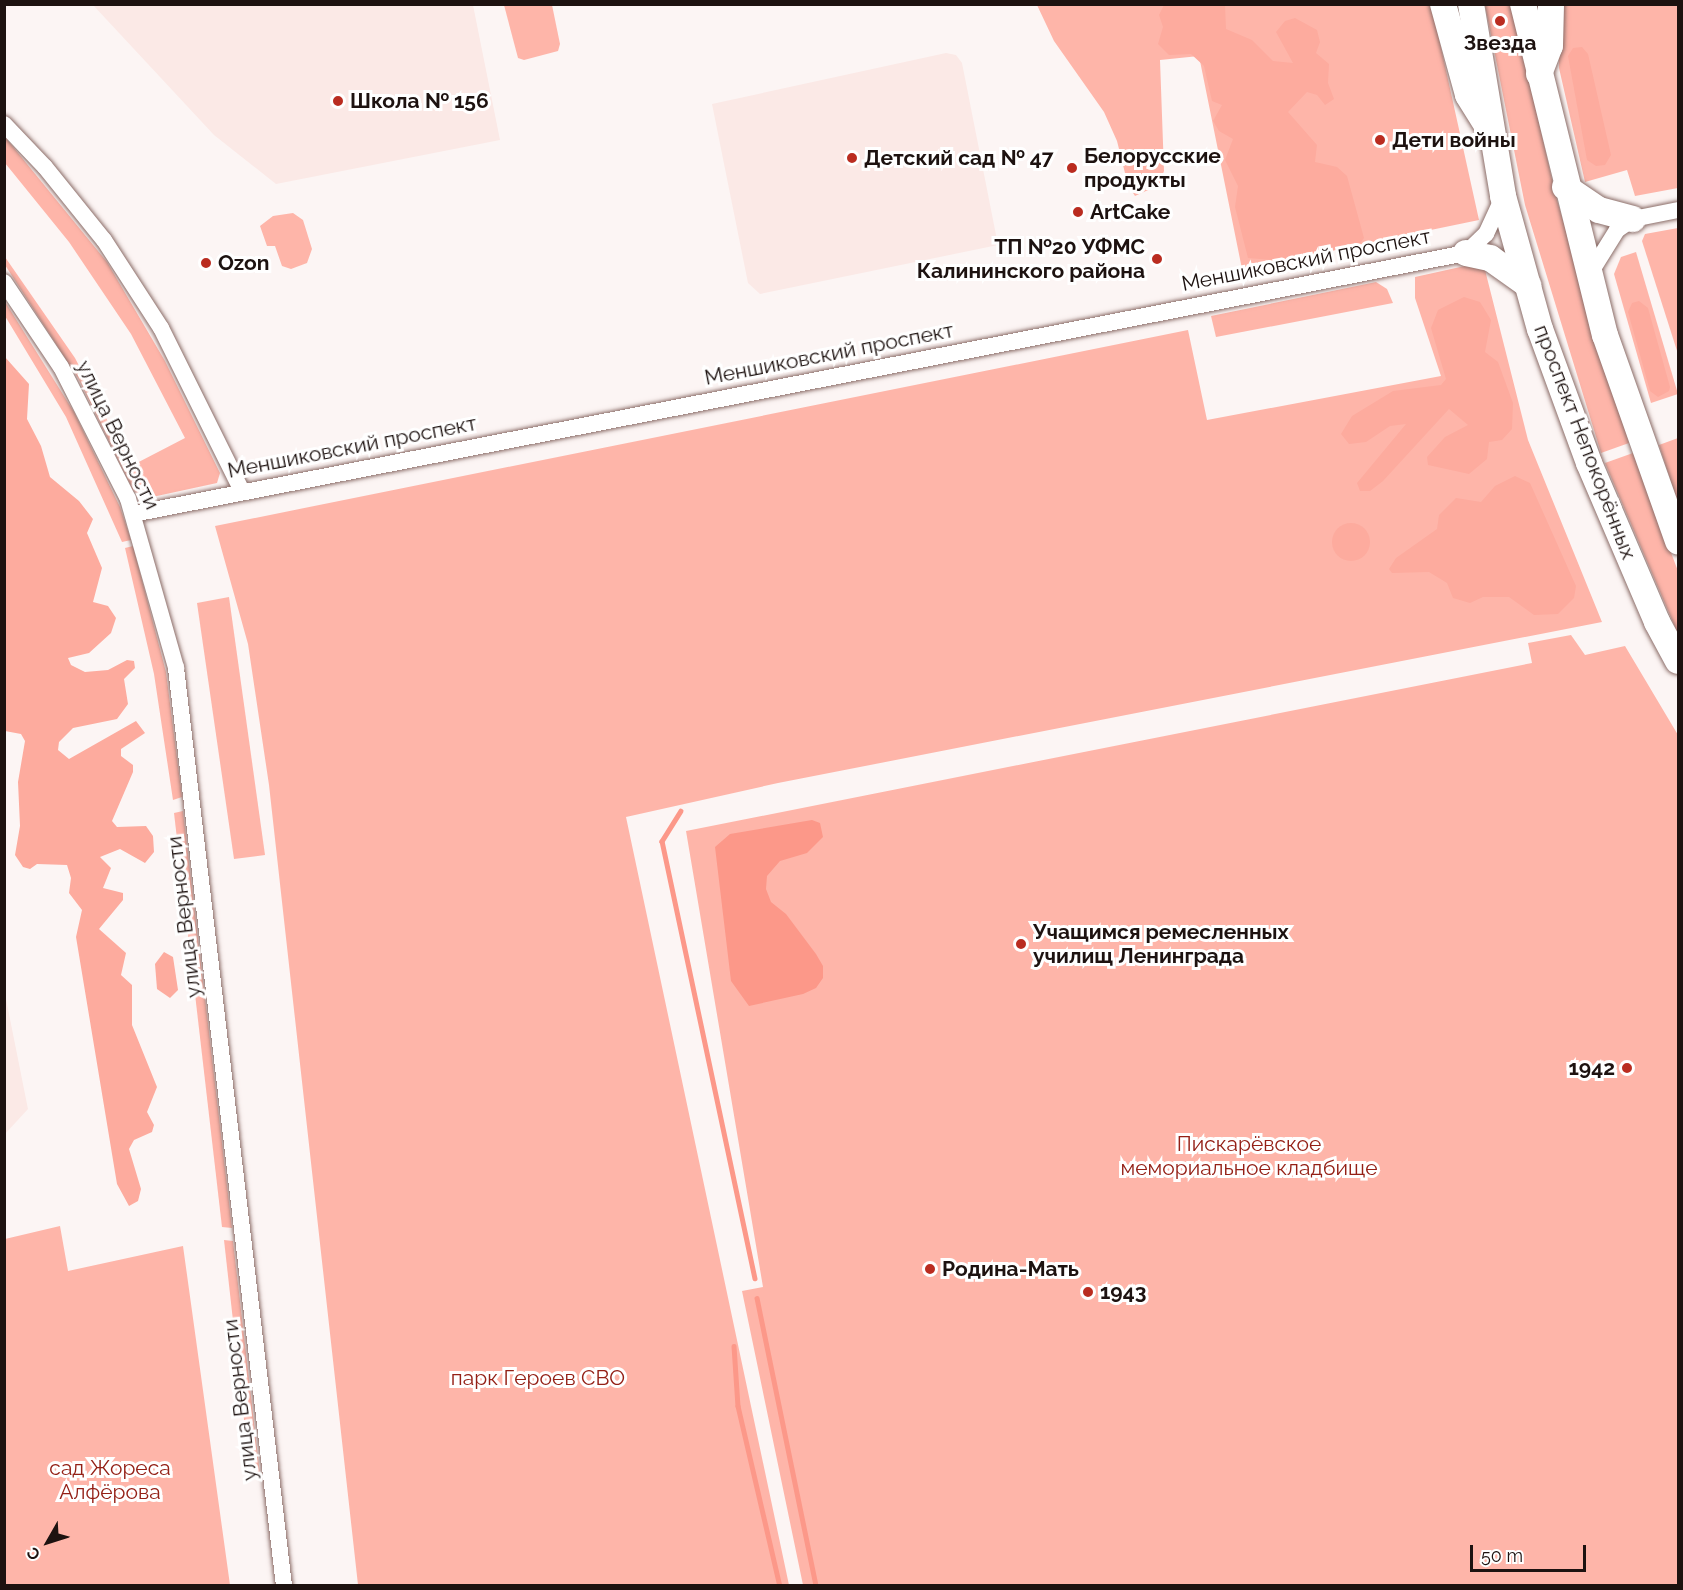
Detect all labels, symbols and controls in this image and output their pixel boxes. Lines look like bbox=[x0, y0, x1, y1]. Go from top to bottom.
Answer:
marker: Звезда bbox=[1493, 14, 1507, 28]
place label: Звезда bbox=[1464, 30, 1536, 56]
place label: Школа № 156 bbox=[350, 88, 489, 114]
marker: Школа № 156 bbox=[331, 94, 345, 108]
place label: Дети войны bbox=[1392, 127, 1516, 153]
marker: Дети войны bbox=[1373, 133, 1387, 147]
place label: Белорусские продукты bbox=[1084, 143, 1221, 193]
place label: Детский сад № 47 bbox=[864, 145, 1053, 171]
marker: Детский сад № 47 bbox=[845, 151, 859, 165]
marker: Белорусские продукты bbox=[1065, 161, 1079, 175]
place label: ArtCake bbox=[1090, 199, 1170, 225]
marker: ArtCake bbox=[1071, 205, 1085, 219]
street label: Меншиковский проспект bbox=[1179, 223, 1433, 297]
place label: ТП №20 УФМС Калининского района bbox=[917, 234, 1145, 284]
place label: Ozon bbox=[218, 250, 269, 276]
marker: ТП №20 УФМС Калининского района bbox=[1150, 252, 1164, 266]
marker: Ozon bbox=[199, 256, 213, 270]
street label: Меншиковский проспект bbox=[702, 317, 956, 391]
street label: проспект Непокорённых bbox=[1529, 321, 1641, 563]
street label: улица Верности bbox=[71, 356, 165, 514]
street label: Меншиковский проспект bbox=[225, 410, 479, 484]
street label: улица Верности bbox=[162, 835, 206, 999]
place label: Учащимся ремесленных училищ Ленинграда bbox=[1033, 919, 1289, 969]
marker: Учащимся ремесленных училищ Ленинграда bbox=[1014, 937, 1028, 951]
place label: 1942 bbox=[1568, 1055, 1615, 1081]
marker: 1942 bbox=[1620, 1061, 1634, 1075]
park label: Пискарёвское мемориальное кладбище bbox=[1120, 1131, 1378, 1181]
place label: Родина-Мать bbox=[942, 1256, 1079, 1282]
marker: Родина-Мать bbox=[923, 1262, 937, 1276]
place label: 1943 bbox=[1100, 1279, 1146, 1305]
marker: 1943 bbox=[1081, 1285, 1095, 1299]
street label: улица Верности bbox=[218, 1318, 262, 1482]
park label: парк Героев СВО bbox=[451, 1365, 625, 1391]
park label: сад Жореса Алфёрова bbox=[49, 1455, 171, 1505]
north arrow bbox=[18, 1512, 78, 1572]
scale bar bbox=[1473, 1533, 1588, 1571]
text: С bbox=[23, 1543, 44, 1564]
text: 50 m bbox=[1481, 1545, 1523, 1566]

